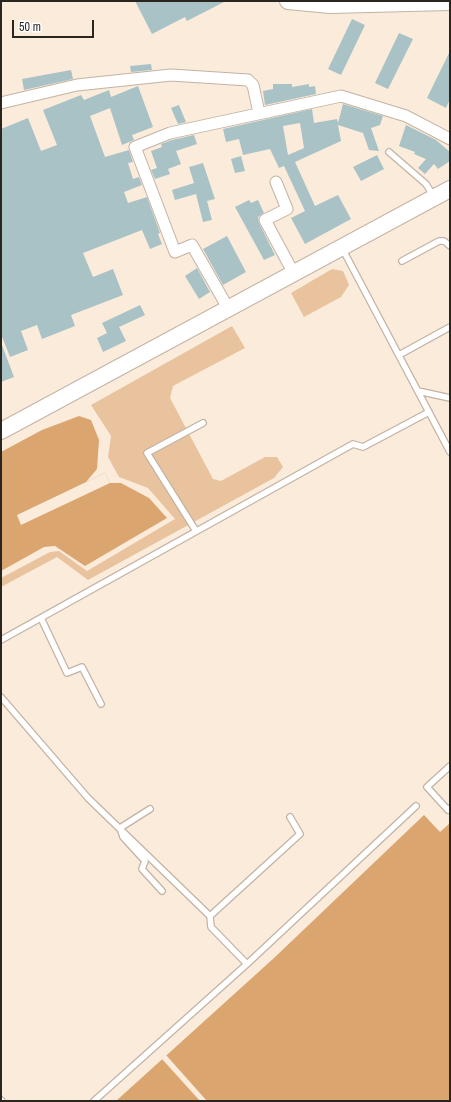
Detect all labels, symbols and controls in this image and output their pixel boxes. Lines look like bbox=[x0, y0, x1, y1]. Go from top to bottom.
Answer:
scale bar bbox=[14, 12, 96, 38]
text: 50 m bbox=[19, 19, 41, 35]

